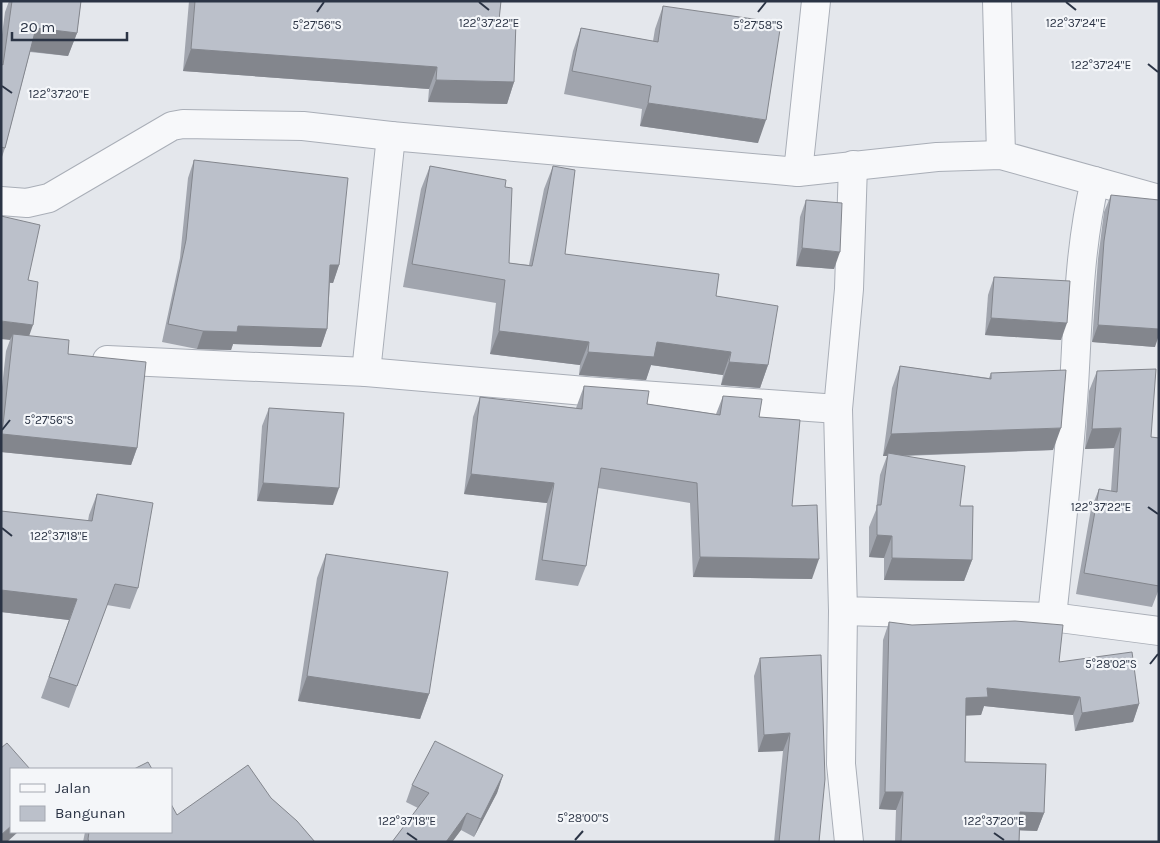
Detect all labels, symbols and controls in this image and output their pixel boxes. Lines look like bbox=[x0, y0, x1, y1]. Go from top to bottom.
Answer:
scale bar bbox=[12, 10, 128, 42]
text: 122°37'22"E bbox=[459, 16, 519, 30]
text: 122°37'24"E bbox=[1046, 16, 1106, 30]
text: 20 m bbox=[20, 18, 55, 36]
text: 5°27'56"S bbox=[292, 18, 342, 32]
text: 5°27'58"S bbox=[733, 18, 783, 32]
text: 122°37'24"E bbox=[1071, 58, 1131, 72]
text: 122°37'20"E bbox=[29, 87, 89, 101]
text: 5°27'56"S bbox=[24, 413, 74, 427]
text: 122°37'22"E bbox=[1071, 500, 1131, 514]
text: 122°37'18"E bbox=[30, 529, 88, 543]
text: 5°28'02"S bbox=[1085, 657, 1137, 671]
legend bbox=[10, 768, 172, 833]
text: Jalan bbox=[55, 779, 91, 797]
text: Bangunan bbox=[55, 804, 126, 822]
text: 5°28'00"S bbox=[557, 811, 609, 825]
text: 122°37'18"E bbox=[378, 814, 436, 828]
text: 122°37'20"E bbox=[964, 814, 1024, 828]

